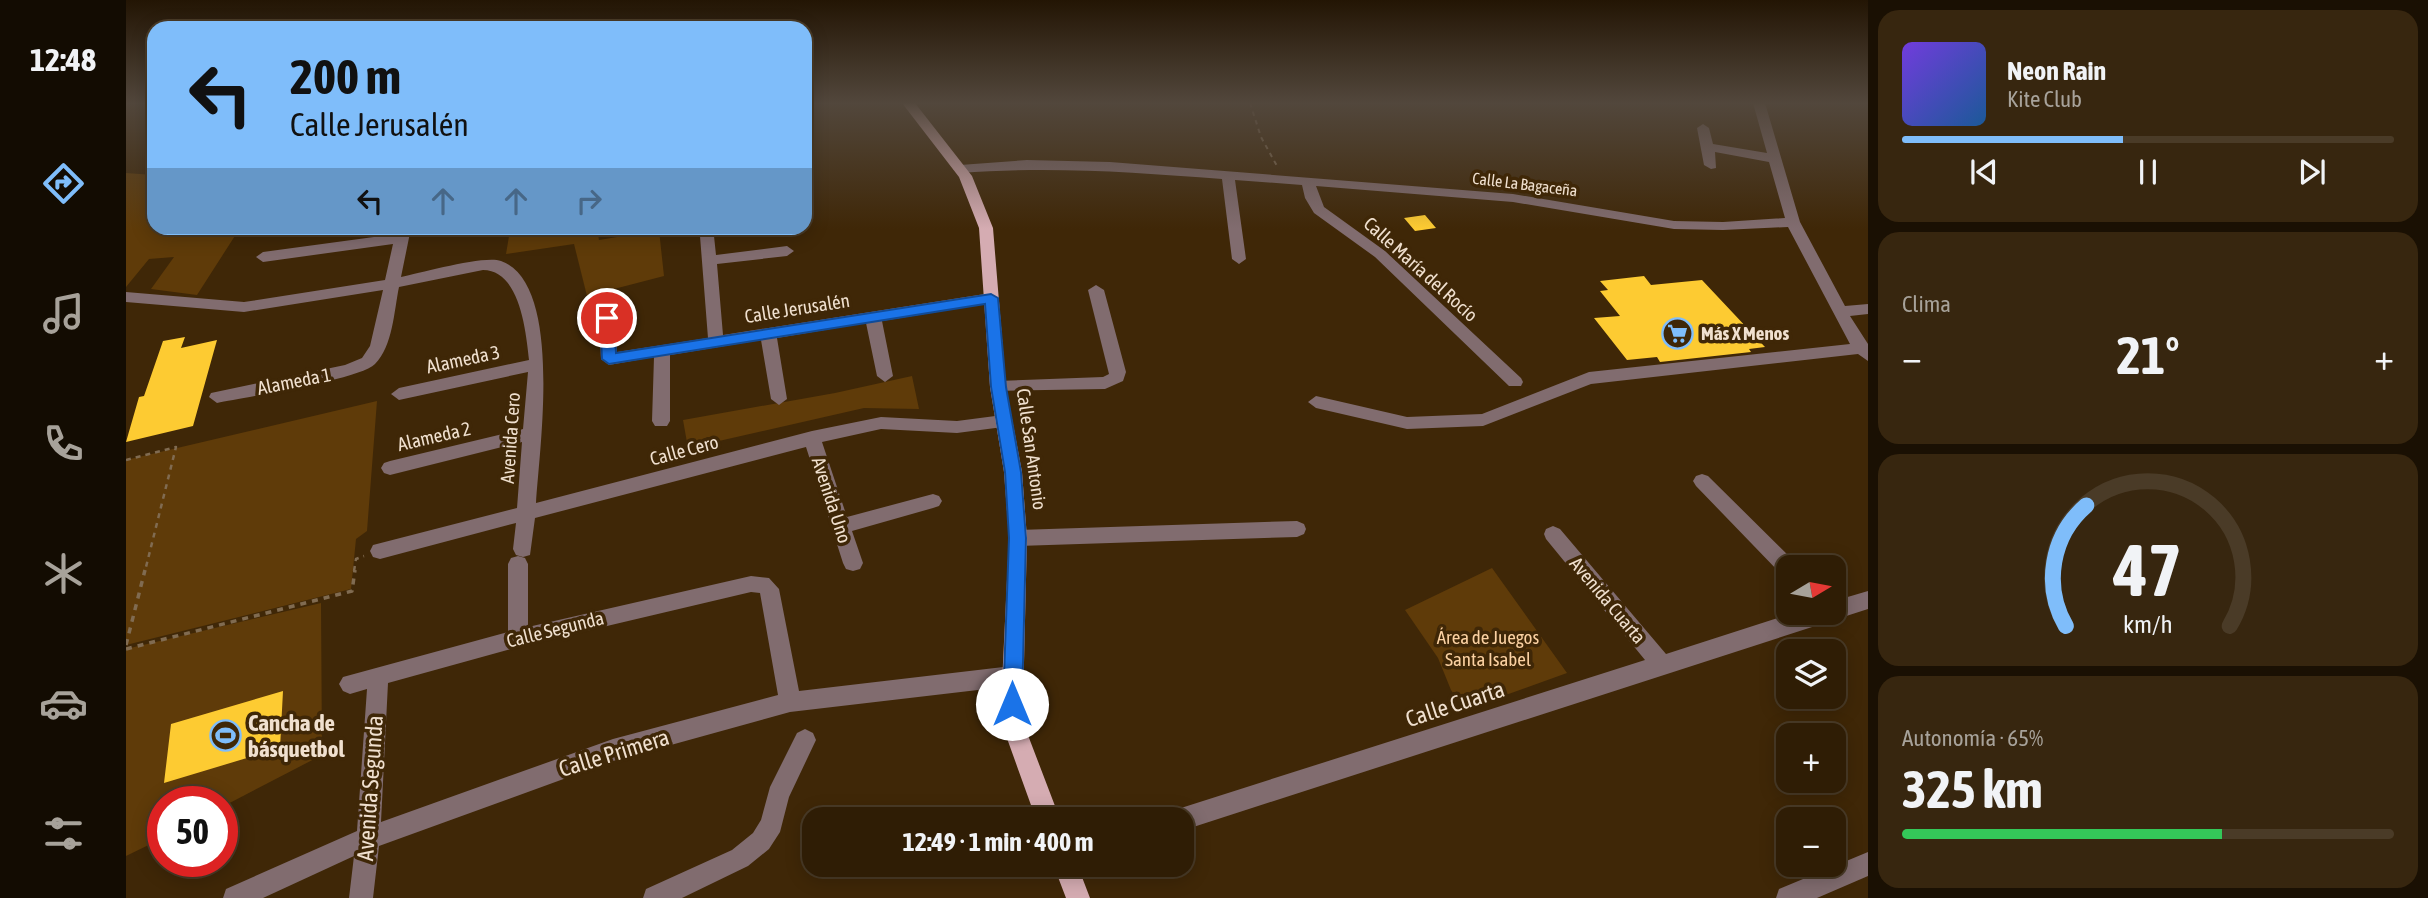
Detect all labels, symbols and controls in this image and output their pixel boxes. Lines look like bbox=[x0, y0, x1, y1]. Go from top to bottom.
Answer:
text: 12:48 bbox=[30, 41, 96, 78]
text: 200 m bbox=[290, 48, 401, 104]
icon: left bbox=[175, 49, 266, 140]
text: Neon Rain bbox=[2007, 56, 2106, 86]
text: Kite Club bbox=[2007, 86, 2082, 112]
text: Calle Jerusalén bbox=[290, 106, 469, 143]
icon: previous bbox=[1965, 153, 2003, 191]
icon: pause bbox=[2129, 153, 2167, 191]
icon: next bbox=[2293, 153, 2331, 191]
icon: directions bbox=[39, 159, 88, 208]
street label: Calle La Bagaceña bbox=[1471, 169, 1579, 200]
icon: left bbox=[351, 182, 389, 220]
icon: ahead bbox=[424, 182, 462, 220]
icon: ahead bbox=[497, 182, 535, 220]
icon: right bbox=[570, 182, 608, 220]
street label: Calle María del Rocío bbox=[1360, 212, 1482, 326]
pin bbox=[577, 288, 637, 348]
icon: music bbox=[39, 289, 88, 338]
street label: Calle Jerusalén bbox=[743, 289, 851, 327]
text: Clima bbox=[1902, 291, 1951, 317]
icon: arrive bbox=[588, 299, 626, 337]
supermarket icon: Más X Menos bbox=[1661, 316, 1695, 350]
place label: Más X Menos bbox=[1701, 322, 1790, 344]
text: 21° bbox=[2116, 325, 2180, 385]
text: − bbox=[1902, 335, 1922, 378]
text: + bbox=[2374, 335, 2394, 378]
street label: Alameda 3 bbox=[424, 340, 502, 378]
street label: Alameda 1 bbox=[255, 363, 333, 399]
street label: Calle San Antonio bbox=[1013, 387, 1051, 511]
street label: Avenida Cero bbox=[496, 392, 524, 484]
street label: Alameda 2 bbox=[395, 417, 473, 455]
icon: phone bbox=[39, 419, 88, 468]
street label: Calle Cero bbox=[647, 430, 721, 470]
street label: Avenida Uno bbox=[808, 454, 856, 546]
text: 47 bbox=[2113, 528, 2182, 611]
icon: climate bbox=[39, 549, 88, 598]
street label: Avenida Cuarta bbox=[1566, 552, 1650, 648]
north arrow bbox=[1776, 555, 1846, 625]
map controls bbox=[1776, 555, 1846, 877]
street label: Calle Segunda bbox=[504, 606, 606, 652]
text: km/h bbox=[2123, 610, 2173, 638]
park label: Área de Juegos Santa Isabel bbox=[1437, 626, 1540, 670]
button: layers bbox=[1776, 639, 1846, 709]
position arrow bbox=[975, 667, 1049, 741]
street label: Calle Cuarta bbox=[1402, 676, 1508, 732]
icon: car bbox=[39, 679, 88, 728]
place label: Cancha de básquetbol bbox=[248, 710, 346, 762]
street label: Avenida Segunda bbox=[352, 714, 388, 862]
sports icon: Cancha de básquetbol bbox=[208, 719, 242, 753]
button: + bbox=[1776, 723, 1846, 793]
street label: Calle Primera bbox=[556, 724, 672, 782]
text: Autonomía · 65% bbox=[1902, 725, 2043, 751]
text: 325 km bbox=[1902, 759, 2043, 819]
speed limit sign: 50 bbox=[147, 786, 238, 877]
button: − bbox=[1776, 807, 1846, 877]
icon: filters bbox=[39, 809, 88, 858]
text: 12:49 · 1 min · 400 m bbox=[903, 827, 1093, 857]

